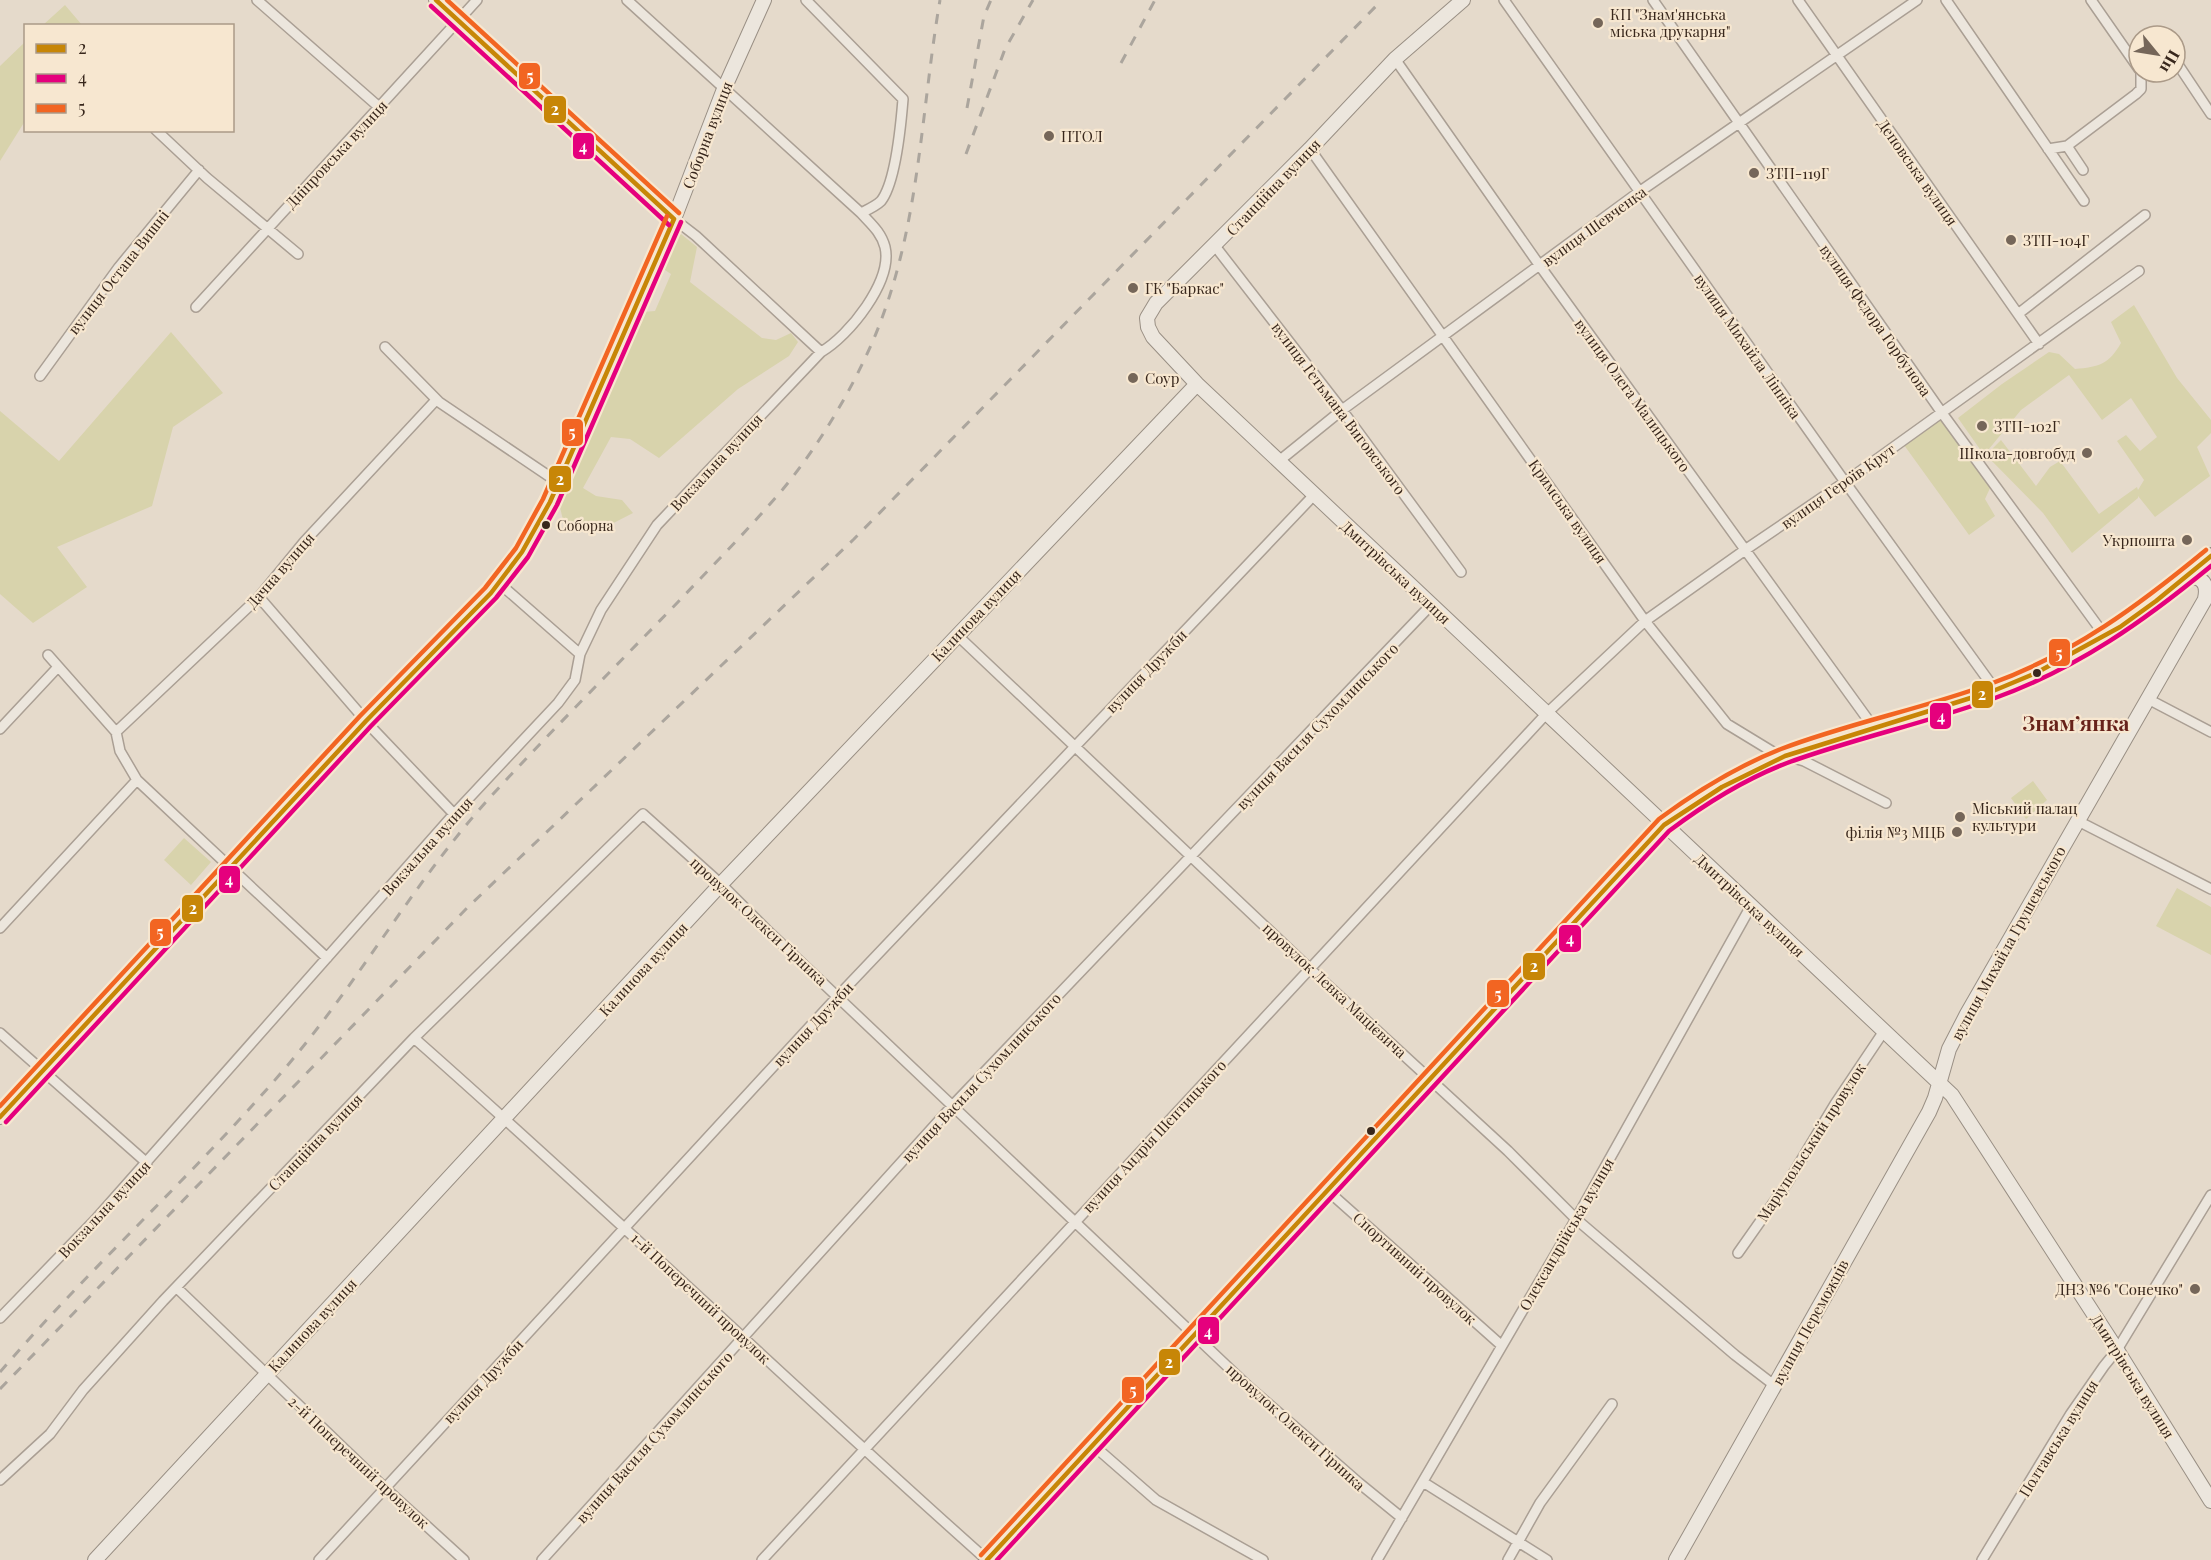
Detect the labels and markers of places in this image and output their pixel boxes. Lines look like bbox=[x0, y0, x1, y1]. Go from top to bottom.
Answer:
place label: КП "Знам'янська міська друкарня" bbox=[1610, 4, 1730, 41]
marker: КП "Знам'янська міська друкарня" bbox=[1591, 16, 1605, 30]
place label: ПТОЛ bbox=[1061, 126, 1103, 146]
marker: ПТОЛ bbox=[1042, 129, 1056, 143]
place label: ЗТП-119Г bbox=[1766, 163, 1829, 183]
marker: ЗТП-119Г bbox=[1747, 166, 1761, 180]
place label: ЗТП-104Г bbox=[2023, 230, 2089, 250]
marker: ЗТП-104Г bbox=[2004, 233, 2018, 247]
place label: ГК "Баркас" bbox=[1145, 278, 1224, 298]
marker: ГК "Баркас" bbox=[1126, 281, 1140, 295]
place label: Соур bbox=[1145, 368, 1180, 388]
marker: Соур bbox=[1126, 371, 1140, 385]
place label: ЗТП-102Г bbox=[1994, 416, 2060, 436]
marker: ЗТП-102Г bbox=[1975, 419, 1989, 433]
place label: Школа-довгобуд bbox=[1959, 443, 2075, 463]
marker: Школа-довгобуд bbox=[2080, 446, 2094, 460]
place label: Соборна bbox=[557, 516, 614, 535]
marker: Соборна bbox=[540, 519, 552, 531]
place label: Укрпошта bbox=[2102, 530, 2176, 550]
marker: Укрпошта bbox=[2180, 533, 2194, 547]
unlabelled marker bbox=[2031, 667, 2043, 679]
place label: Міський палац культури bbox=[1972, 798, 2077, 835]
marker: Міський палац культури bbox=[1953, 810, 1967, 824]
place label: філія №3 МЦБ bbox=[1846, 822, 1945, 842]
marker: філія №3 МЦБ bbox=[1950, 825, 1964, 839]
unlabelled marker bbox=[1365, 1125, 1377, 1137]
place label: ДНЗ №6 "Сонечко" bbox=[2056, 1279, 2183, 1299]
marker: ДНЗ №6 "Сонечко" bbox=[2188, 1282, 2202, 1296]

